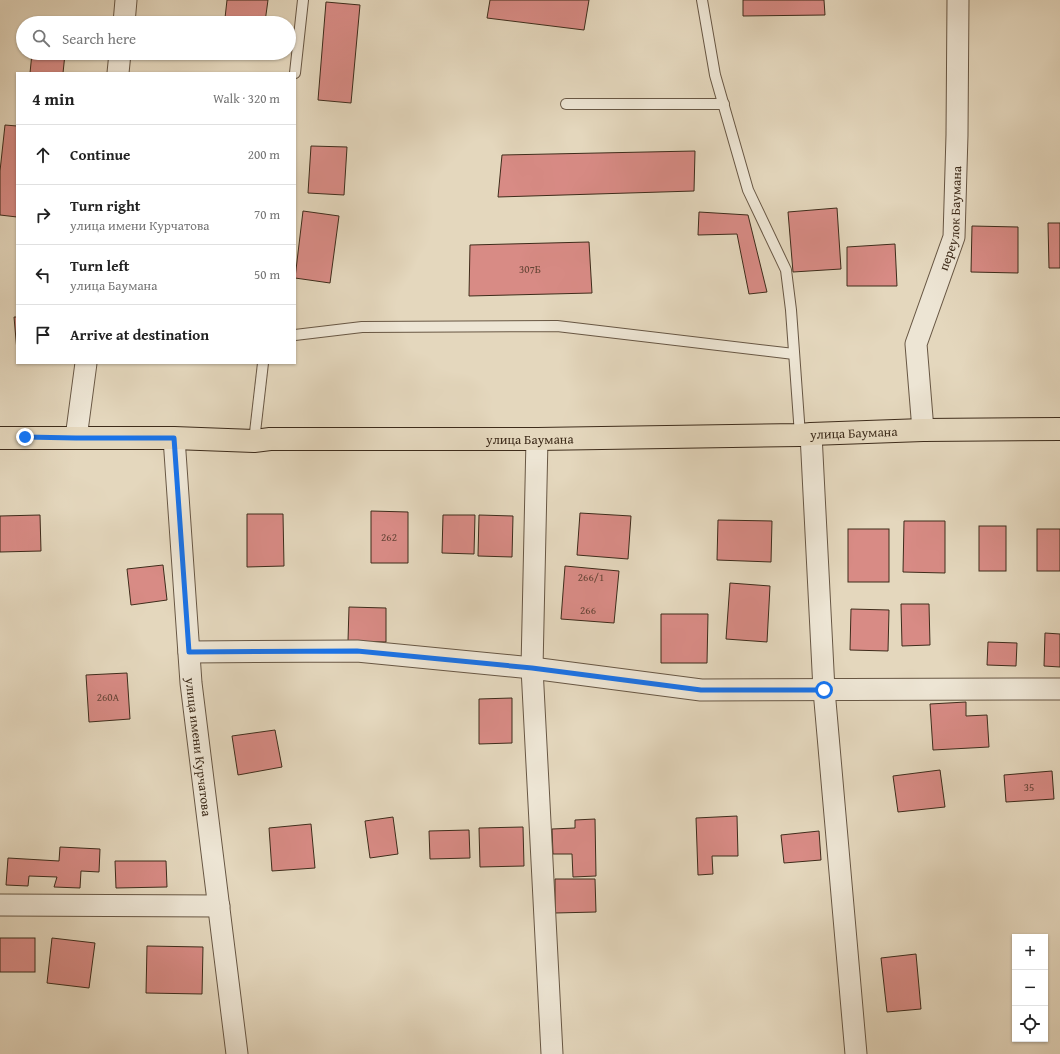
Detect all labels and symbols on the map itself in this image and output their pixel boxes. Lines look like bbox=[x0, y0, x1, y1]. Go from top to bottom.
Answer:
street label: переулок Баумана bbox=[934, 165, 966, 273]
house number: 307Б bbox=[519, 261, 541, 277]
street label: улица Баумана bbox=[809, 422, 899, 444]
route end bbox=[16, 428, 34, 446]
street label: улица Баумана bbox=[485, 429, 574, 449]
house number: 262 bbox=[381, 529, 397, 545]
house number: 266/1 bbox=[578, 569, 604, 585]
house number: 266 bbox=[580, 602, 596, 618]
street label: улица имени Курчатова bbox=[181, 676, 217, 818]
route start bbox=[815, 681, 833, 699]
house number: 260А bbox=[97, 689, 120, 705]
house number: 35 bbox=[1024, 779, 1034, 795]

